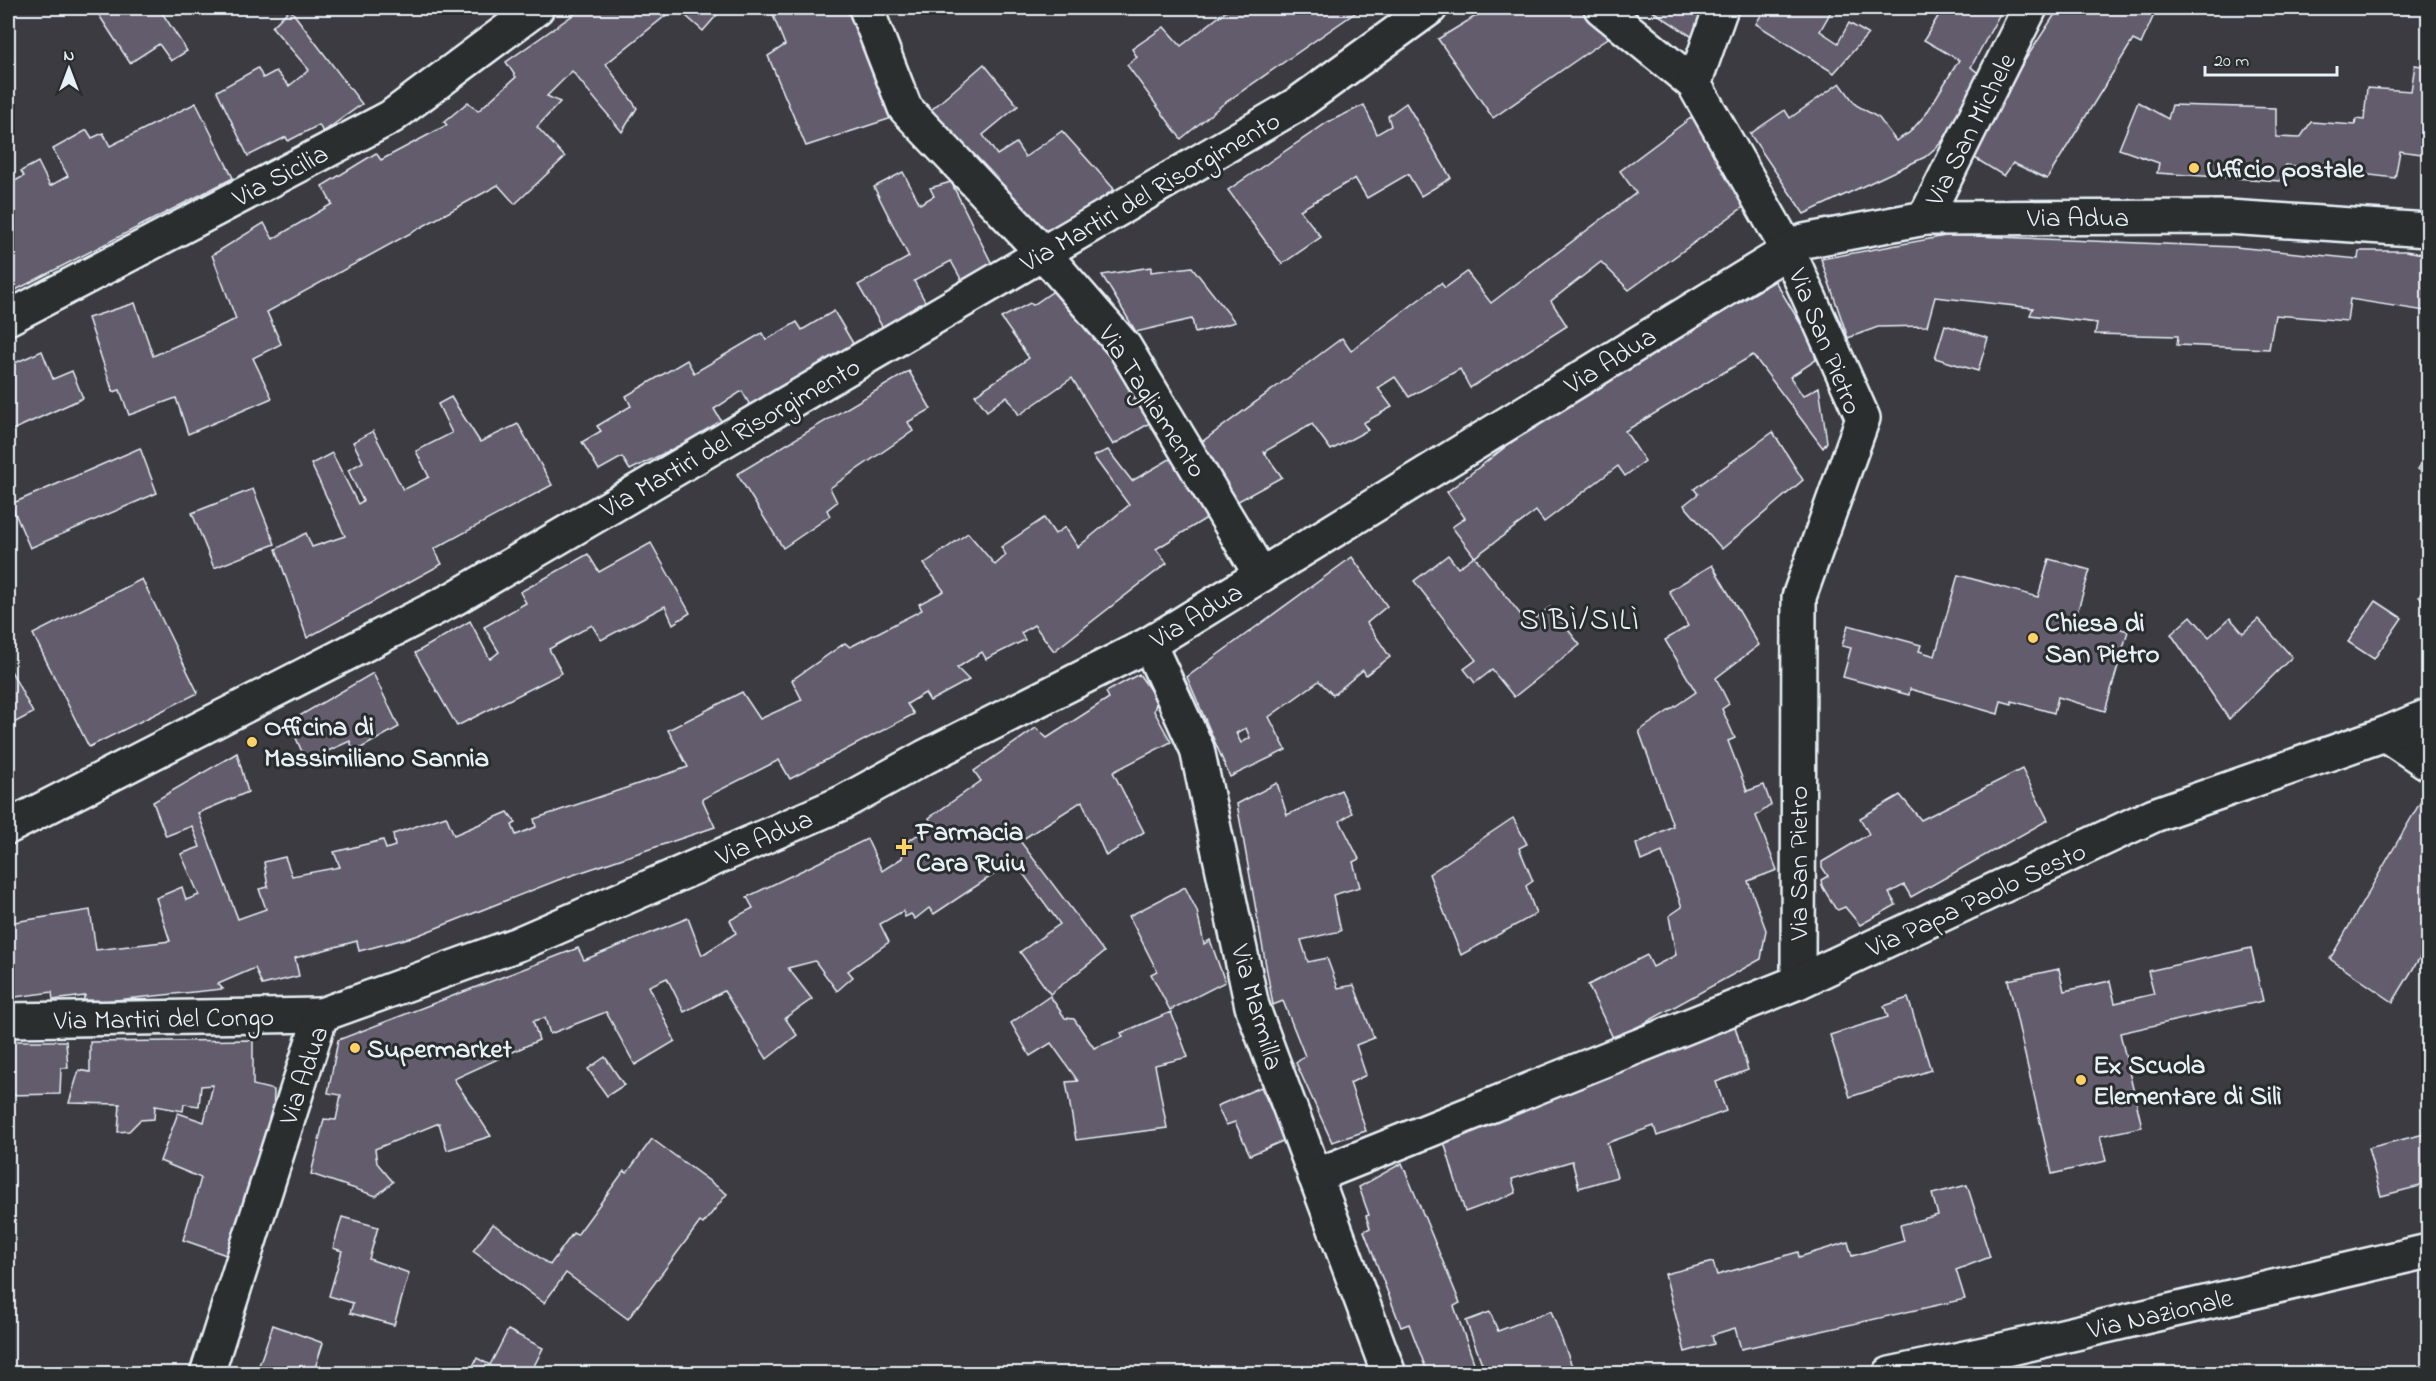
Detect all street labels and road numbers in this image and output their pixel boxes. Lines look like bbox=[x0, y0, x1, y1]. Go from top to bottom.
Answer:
street label: Via San Michele bbox=[1916, 46, 2028, 214]
street label: Via Martiri del Risorgimento bbox=[1013, 103, 1289, 284]
street label: Via Sicilia bbox=[226, 136, 336, 219]
street label: Via Adua bbox=[2026, 200, 2129, 239]
street label: Via San Pietro bbox=[1776, 262, 1871, 421]
street label: Via Tagliamento bbox=[1086, 318, 1215, 486]
street label: Via Adua bbox=[1557, 319, 1665, 406]
street label: Via Martiri del Risorgimento bbox=[593, 349, 869, 530]
street label: Via Adua bbox=[1143, 574, 1251, 661]
street label: Via San Pietro bbox=[1781, 786, 1820, 941]
street label: Via Adua bbox=[710, 801, 820, 878]
street label: Via Papa Paolo Sesto bbox=[1860, 833, 2093, 970]
street label: Via Marmilla bbox=[1219, 939, 1292, 1075]
street label: Via Martiri del Congo bbox=[53, 999, 275, 1042]
street label: Via Adua bbox=[270, 1021, 340, 1131]
street label: Via Nazionale bbox=[2083, 1280, 2238, 1351]

